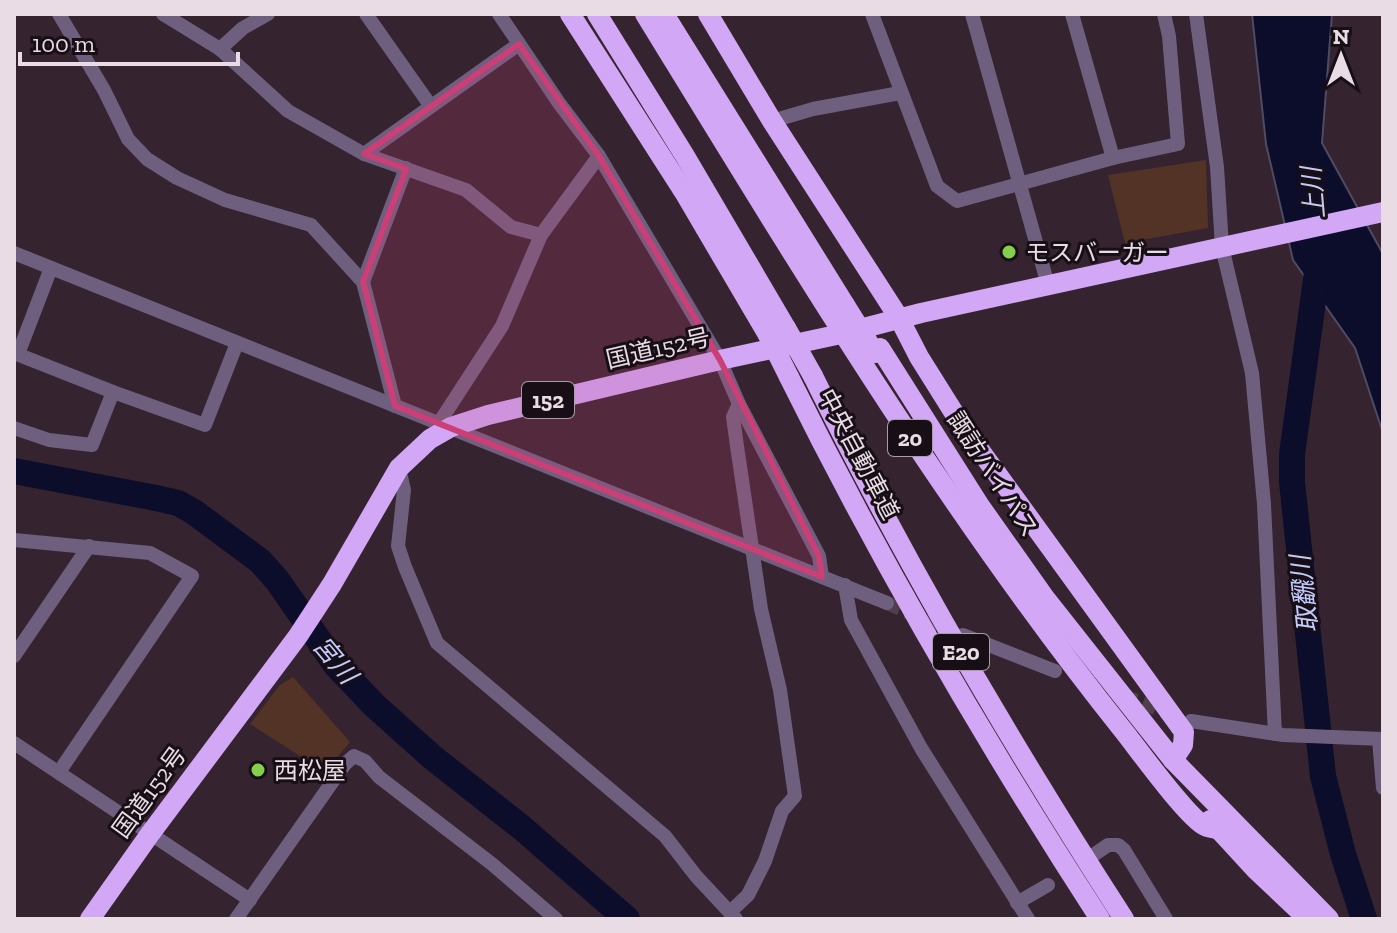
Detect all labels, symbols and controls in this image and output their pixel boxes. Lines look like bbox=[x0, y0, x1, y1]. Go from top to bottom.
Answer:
scale bar bbox=[20, 16, 238, 66]
north arrow bbox=[1301, 16, 1381, 96]
text: N bbox=[1333, 23, 1350, 50]
text: 100 m bbox=[32, 29, 95, 58]
water label: 上川 bbox=[1295, 163, 1331, 220]
place label: モスバーガー bbox=[1025, 238, 1169, 267]
marker: モスバーガー bbox=[1000, 243, 1018, 261]
street label: 国道152号 bbox=[603, 322, 713, 374]
road number: 152 bbox=[522, 382, 574, 418]
street label: 中央自動車道 bbox=[812, 384, 906, 524]
street label: 諏訪バイパス bbox=[942, 406, 1044, 542]
road number: 20 bbox=[888, 420, 932, 456]
water label: 取飜川 bbox=[1284, 551, 1324, 634]
water label: 宮川 bbox=[306, 630, 366, 692]
road number: E20 bbox=[933, 634, 989, 670]
street label: 国道152号 bbox=[106, 741, 192, 843]
place label: 西松屋 bbox=[274, 756, 346, 785]
marker: 西松屋 bbox=[249, 761, 267, 779]

